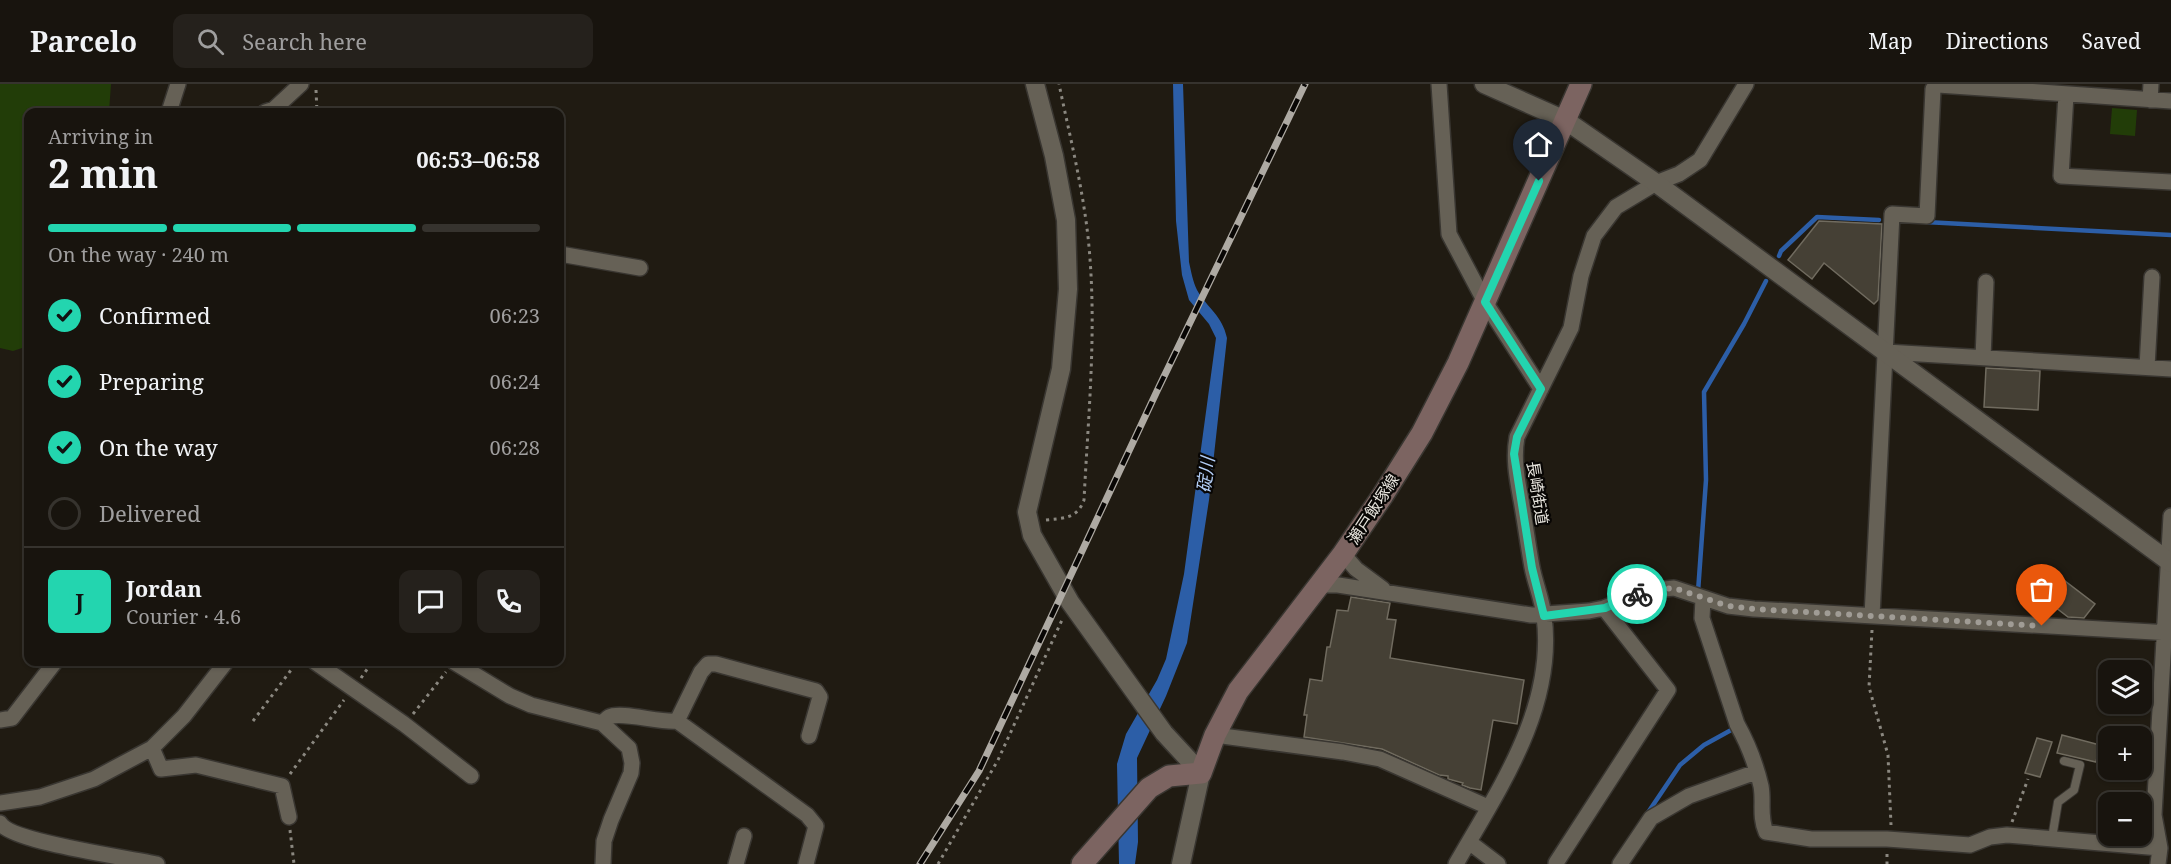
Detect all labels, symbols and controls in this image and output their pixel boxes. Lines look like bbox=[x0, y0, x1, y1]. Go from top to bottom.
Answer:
search box bbox=[173, 14, 593, 68]
text: Parcelo bbox=[30, 22, 137, 60]
icon: search bbox=[194, 25, 227, 58]
text: Search here bbox=[242, 26, 367, 56]
text: Map bbox=[1868, 27, 1913, 55]
text: Directions bbox=[1946, 27, 2048, 55]
text: Saved bbox=[2081, 27, 2141, 55]
pin bbox=[1513, 119, 1564, 181]
text: Arriving in bbox=[48, 123, 153, 150]
icon: home bbox=[1522, 128, 1555, 161]
text: 06:53–06:58 bbox=[416, 144, 540, 174]
text: 2 min bbox=[48, 146, 158, 199]
text: On the way · 240 m bbox=[48, 241, 229, 268]
icon: check bbox=[48, 299, 81, 332]
text: Confirmed bbox=[99, 300, 210, 330]
text: 06:23 bbox=[490, 302, 540, 329]
icon: check bbox=[48, 365, 81, 398]
text: Preparing bbox=[99, 366, 204, 396]
text: 06:24 bbox=[490, 368, 540, 395]
icon: check bbox=[48, 431, 81, 464]
text: On the way bbox=[99, 432, 218, 462]
text: 06:28 bbox=[490, 434, 540, 461]
water label: 碇川 bbox=[1191, 454, 1219, 494]
street label: 長崎街道 bbox=[1522, 460, 1554, 526]
street label: 瀬戸飯塚線 bbox=[1342, 469, 1404, 549]
text: Delivered bbox=[99, 498, 201, 528]
courier bbox=[1607, 564, 1667, 624]
pin bbox=[2016, 564, 2067, 626]
button: chat bbox=[399, 570, 462, 633]
button: phone bbox=[477, 570, 540, 633]
text: Jordan bbox=[126, 573, 202, 603]
icon: bag bbox=[2025, 573, 2058, 606]
icon: bike bbox=[1621, 578, 1654, 611]
text: J bbox=[75, 586, 84, 616]
text: Courier · 4.6 bbox=[126, 603, 241, 630]
map controls bbox=[2098, 660, 2152, 846]
button: layers bbox=[2098, 660, 2152, 714]
button: + bbox=[2098, 726, 2152, 780]
button: − bbox=[2098, 792, 2152, 846]

